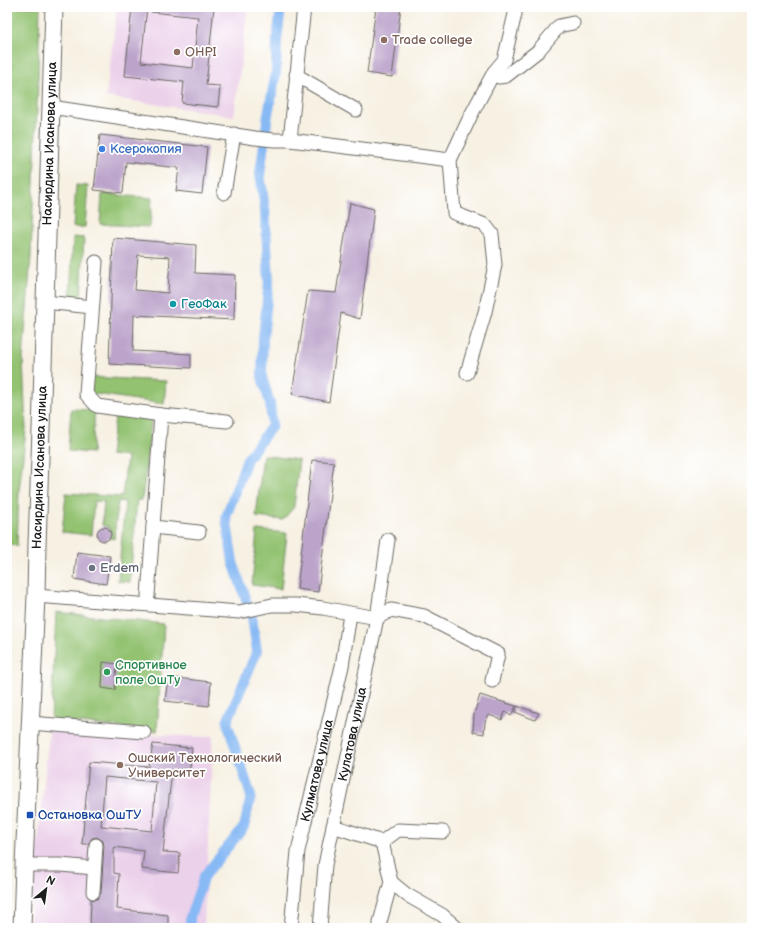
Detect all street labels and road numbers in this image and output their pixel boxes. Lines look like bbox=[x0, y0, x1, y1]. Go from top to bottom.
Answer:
street label: Насирдина Исанова улица bbox=[39, 61, 60, 226]
street label: Насирдина Исанова улица bbox=[29, 385, 50, 549]
street label: Кулатова улица bbox=[335, 685, 370, 783]
street label: Кулматова улица bbox=[297, 717, 337, 823]

